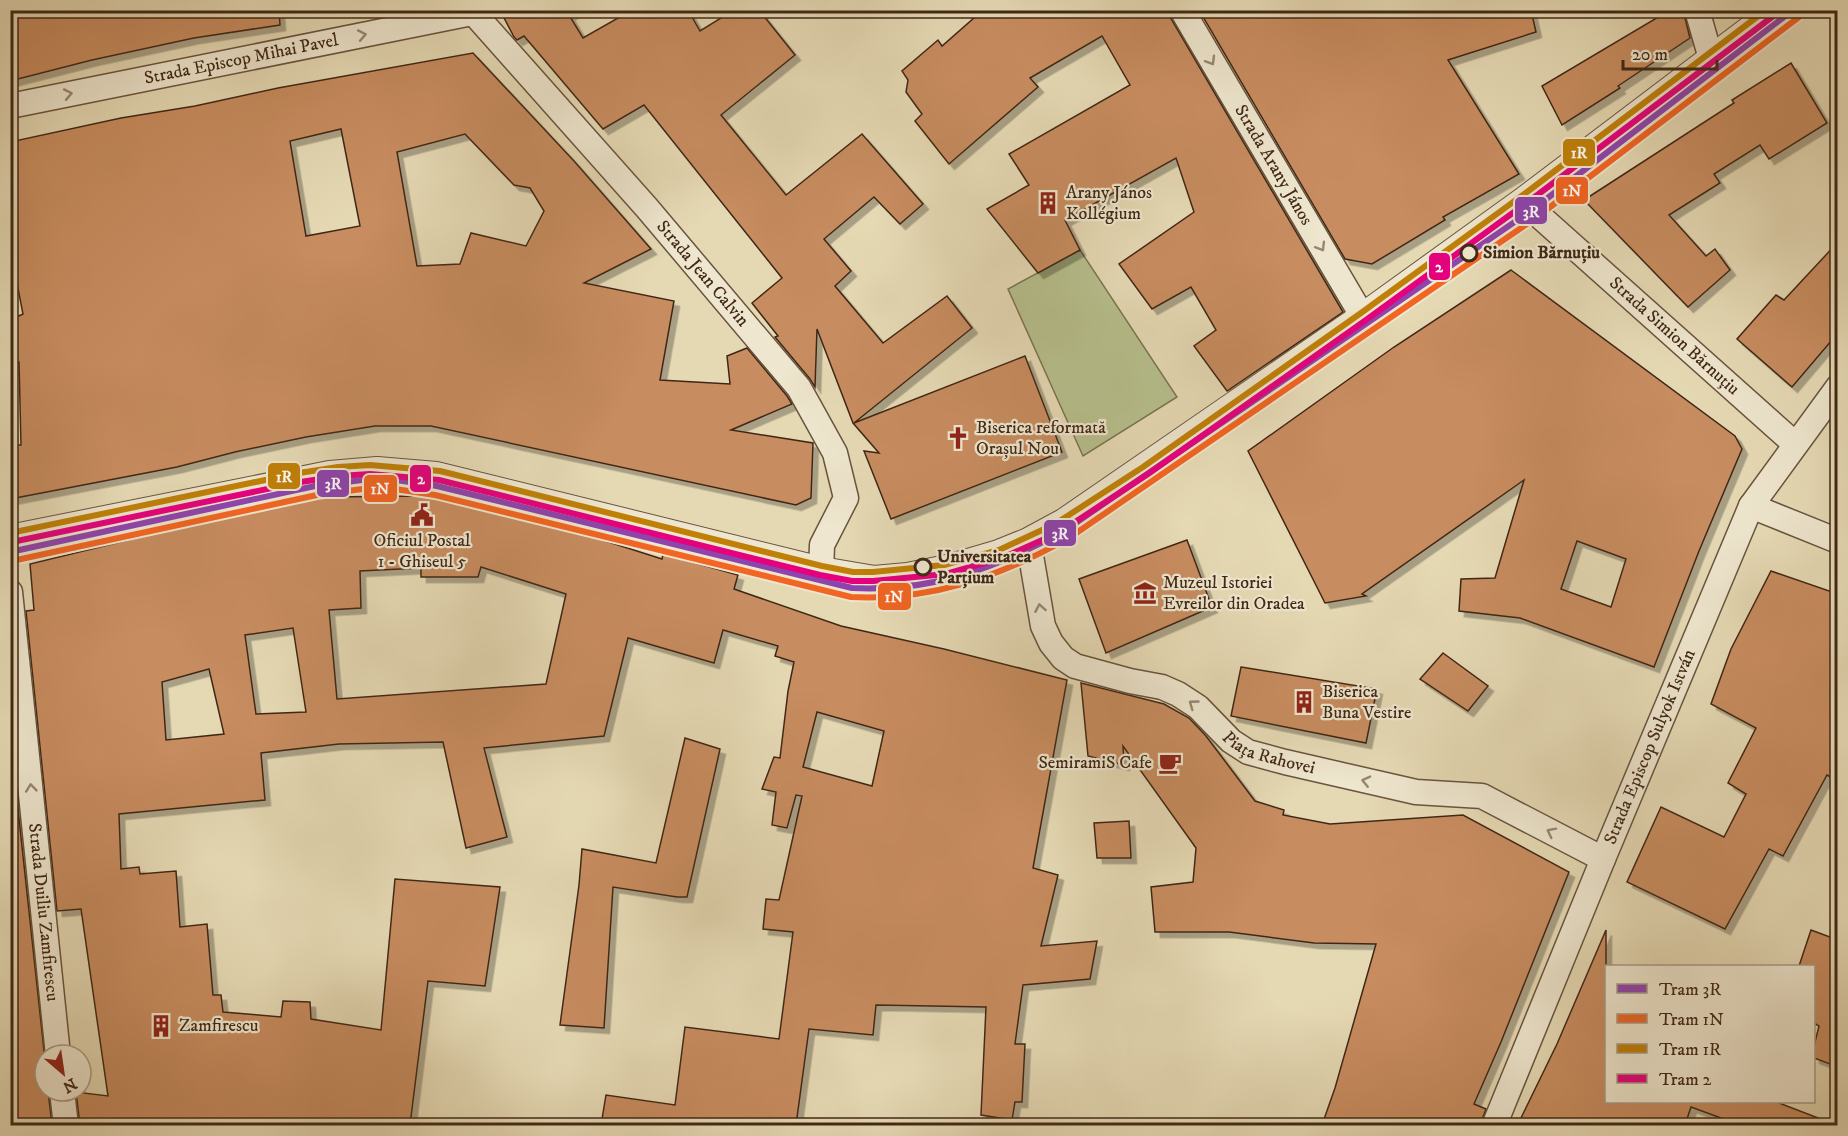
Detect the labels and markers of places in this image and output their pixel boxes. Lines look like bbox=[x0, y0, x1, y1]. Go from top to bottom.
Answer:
place label: Arany János Kollégium bbox=[1066, 182, 1152, 225]
building icon: Arany János Kollégium bbox=[1035, 190, 1061, 216]
place label: Simion Bărnuțiu bbox=[1483, 242, 1600, 264]
marker: Simion Bărnuțiu bbox=[1460, 244, 1478, 262]
place label: Biserica reformată Orașul Nou bbox=[976, 417, 1106, 460]
church icon: Biserica reformată Orașul Nou bbox=[945, 425, 971, 451]
public building icon: Oficiul Postal 1 - Ghiseul 5 bbox=[409, 502, 435, 528]
place label: Oficiul Postal 1 - Ghiseul 5 bbox=[374, 530, 471, 573]
place label: Universitatea Parțium bbox=[937, 546, 1032, 589]
marker: Universitatea Parțium bbox=[914, 558, 932, 576]
place label: Muzeul Istoriei Evreilor din Oradea bbox=[1163, 572, 1305, 615]
museum icon: Muzeul Istoriei Evreilor din Oradea bbox=[1132, 580, 1158, 606]
place label: Biserica Buna Vestire bbox=[1322, 681, 1411, 724]
building icon: Biserica Buna Vestire bbox=[1291, 689, 1317, 715]
cafe icon: SemiramiS Cafe bbox=[1157, 750, 1183, 776]
place label: SemiramiS Cafe bbox=[1038, 752, 1152, 774]
building icon: Zamfirescu bbox=[148, 1013, 174, 1039]
place label: Zamfirescu bbox=[179, 1015, 259, 1037]

